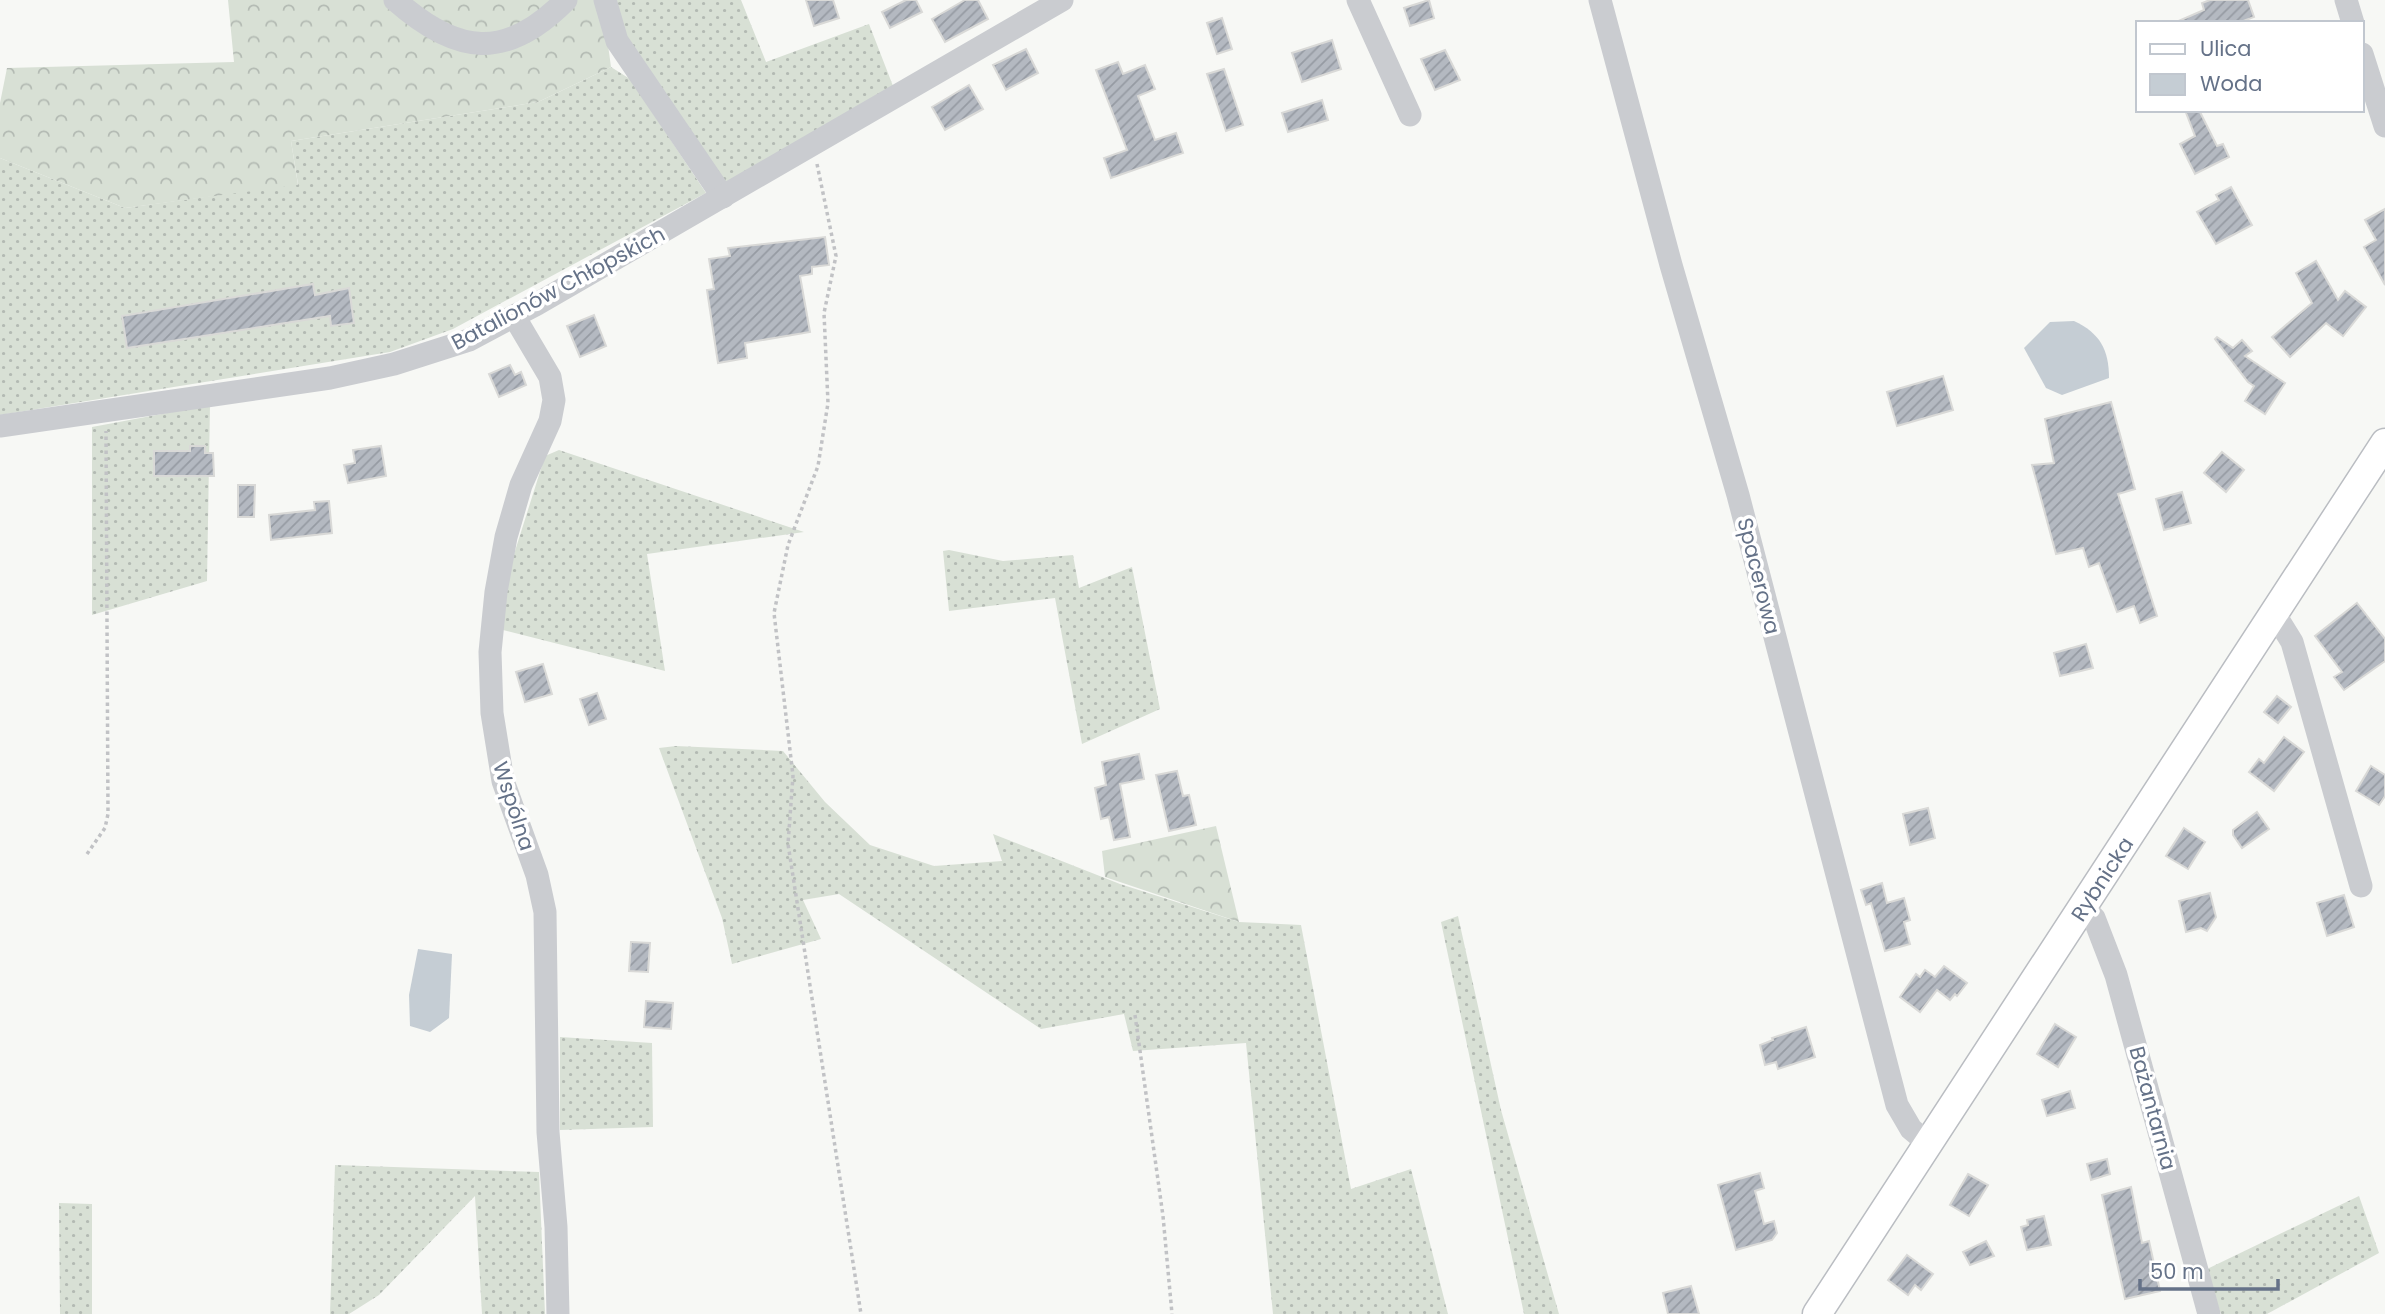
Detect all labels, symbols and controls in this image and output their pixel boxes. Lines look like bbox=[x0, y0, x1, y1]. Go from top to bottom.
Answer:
legend bbox=[2136, 21, 2364, 112]
text: Ulica bbox=[2200, 34, 2251, 63]
text: Woda bbox=[2200, 69, 2262, 98]
street label: Batalionów Chłopskich bbox=[446, 219, 670, 357]
street label: Spacerowa bbox=[1731, 515, 1787, 637]
street label: Wspólna bbox=[486, 758, 542, 854]
street label: Rybnicka bbox=[2064, 831, 2140, 927]
street label: Bażantarnia bbox=[2123, 1043, 2183, 1173]
scale bar bbox=[2140, 1248, 2278, 1292]
text: 50 m bbox=[2150, 1257, 2204, 1286]

